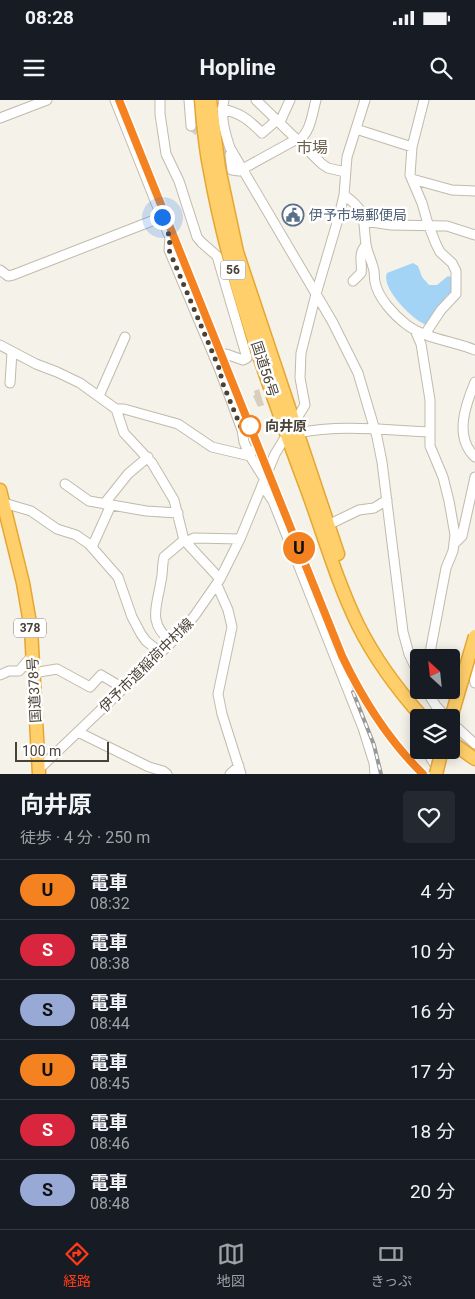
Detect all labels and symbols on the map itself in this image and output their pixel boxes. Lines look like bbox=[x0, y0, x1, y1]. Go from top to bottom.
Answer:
district label: 市場 bbox=[296, 138, 328, 157]
public building icon: 伊予市場郵便局 bbox=[281, 203, 305, 227]
your location bbox=[150, 205, 175, 230]
place label: 伊予市場郵便局 bbox=[309, 207, 407, 223]
road number: 56 bbox=[220, 260, 246, 280]
street label: 国道56号 bbox=[248, 339, 282, 399]
marker: 向井原 bbox=[239, 415, 261, 437]
place label: 向井原 bbox=[265, 418, 307, 434]
line badge: U bbox=[283, 532, 315, 564]
street label: 伊予市道稲荷中村線 bbox=[96, 615, 196, 715]
road number: 378 bbox=[14, 618, 46, 638]
north arrow bbox=[410, 649, 460, 699]
street label: 国道378号 bbox=[24, 657, 44, 723]
scale bar bbox=[15, 739, 109, 762]

